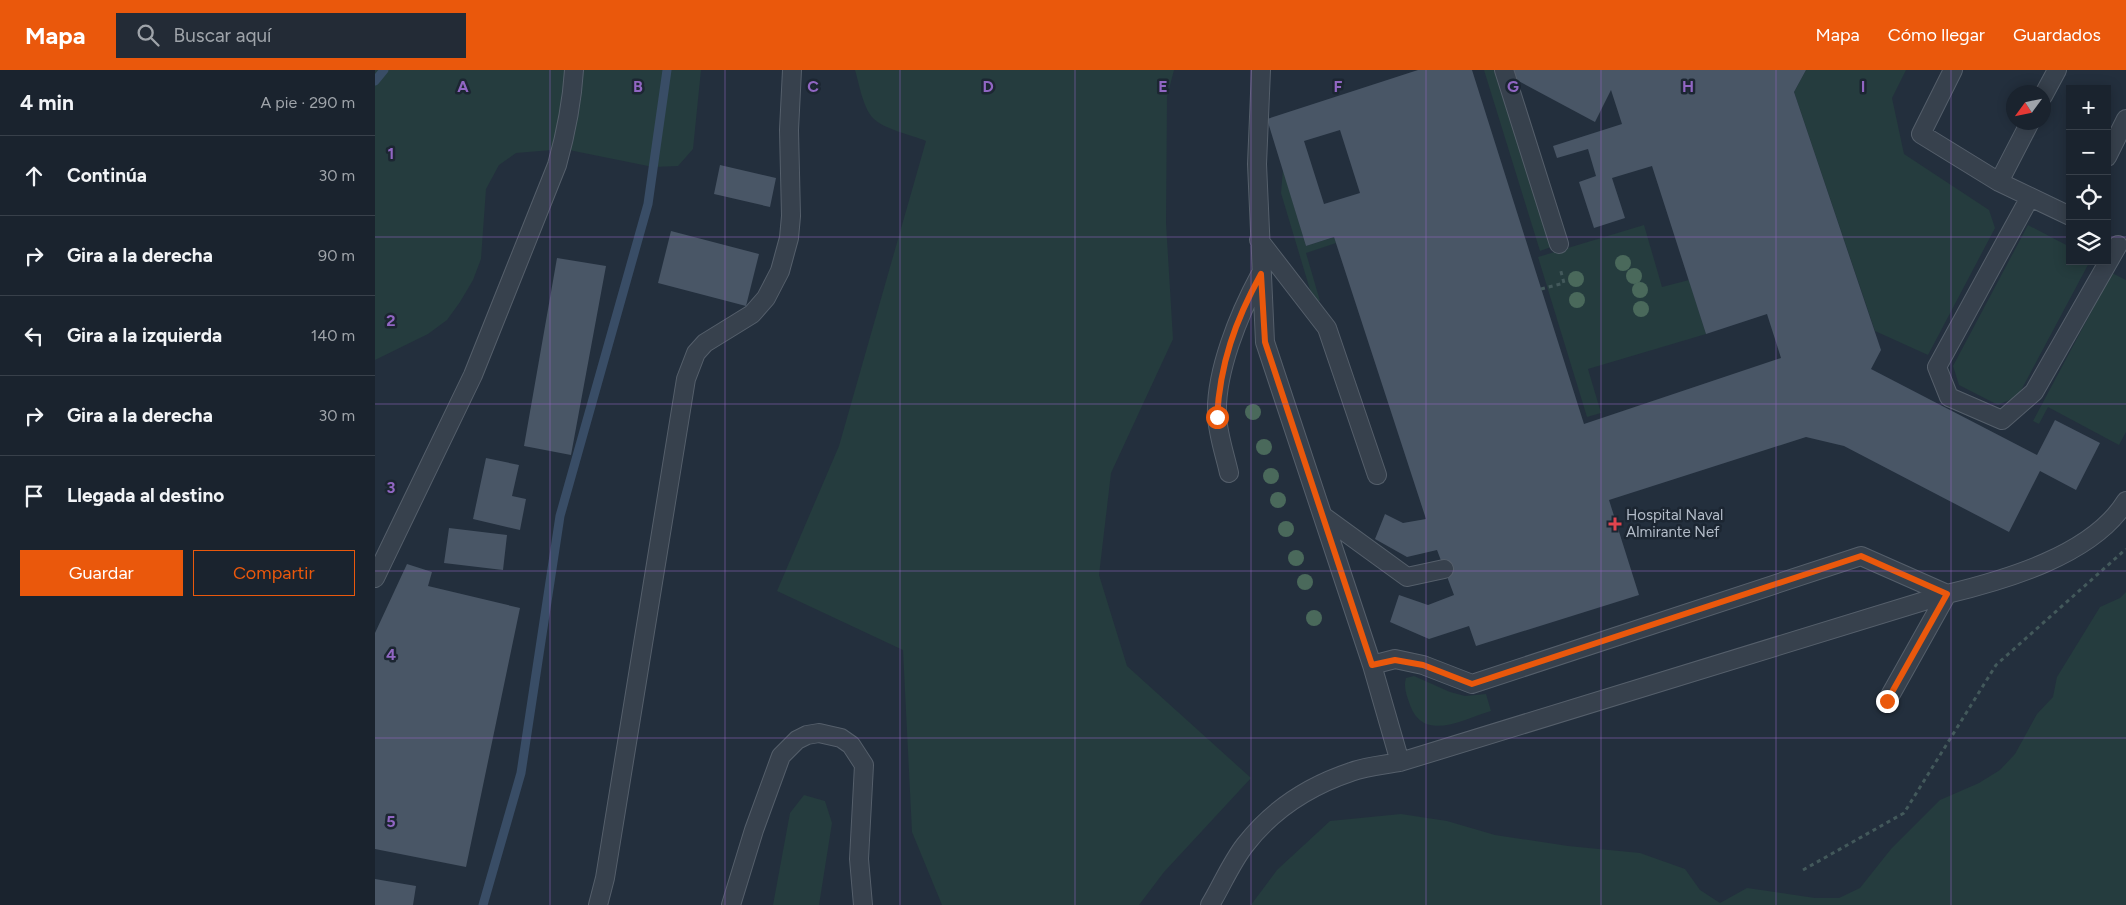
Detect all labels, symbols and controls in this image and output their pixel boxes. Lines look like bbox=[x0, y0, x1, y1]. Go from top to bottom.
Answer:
search box bbox=[116, 13, 466, 58]
text: Mapa bbox=[25, 21, 86, 50]
icon: search bbox=[134, 21, 162, 49]
text: Buscar aquí bbox=[174, 24, 271, 47]
text: Mapa bbox=[1815, 24, 1860, 46]
text: Cómo llegar bbox=[1888, 24, 1985, 46]
text: Guardados bbox=[2013, 24, 2101, 46]
text: A bbox=[457, 77, 469, 96]
text: B bbox=[633, 77, 643, 96]
text: C bbox=[807, 77, 819, 96]
text: D bbox=[982, 77, 994, 96]
text: E bbox=[1158, 77, 1168, 96]
text: F bbox=[1334, 77, 1343, 96]
text: G bbox=[1507, 77, 1519, 96]
text: H bbox=[1682, 77, 1694, 96]
text: I bbox=[1861, 77, 1865, 96]
north arrow bbox=[2006, 85, 2051, 130]
map controls bbox=[2066, 85, 2111, 265]
button: + bbox=[2066, 85, 2111, 130]
text: 4 min bbox=[20, 90, 74, 115]
text: A pie · 290 m bbox=[261, 93, 355, 112]
button: − bbox=[2066, 130, 2111, 175]
text: 1 bbox=[388, 144, 394, 163]
icon: ahead bbox=[20, 162, 48, 190]
text: Continúa bbox=[67, 164, 147, 187]
text: 30 m bbox=[318, 166, 355, 185]
button: locate bbox=[2066, 175, 2111, 220]
button: layers bbox=[2066, 220, 2111, 265]
icon: right bbox=[20, 242, 48, 270]
text: Gira a la derecha bbox=[67, 244, 213, 267]
text: 90 m bbox=[318, 246, 355, 265]
text: 2 bbox=[386, 311, 396, 330]
icon: left bbox=[20, 322, 48, 350]
text: Gira a la izquierda bbox=[67, 324, 222, 347]
text: 140 m bbox=[311, 326, 355, 345]
icon: right bbox=[20, 402, 48, 430]
text: Gira a la derecha bbox=[67, 404, 213, 427]
text: 30 m bbox=[318, 406, 355, 425]
route start bbox=[1206, 406, 1229, 429]
text: 3 bbox=[387, 478, 396, 497]
icon: arrive bbox=[20, 482, 48, 510]
text: Llegada al destino bbox=[67, 484, 224, 507]
place label: Hospital Naval Almirante Nef bbox=[1626, 506, 1723, 541]
marker: Hospital Naval Almirante Nef bbox=[1608, 517, 1622, 531]
button: Guardar bbox=[20, 550, 183, 596]
button: Compartir bbox=[193, 550, 355, 596]
text: 4 bbox=[386, 645, 396, 664]
route end bbox=[1876, 690, 1899, 713]
text: 5 bbox=[386, 812, 396, 831]

